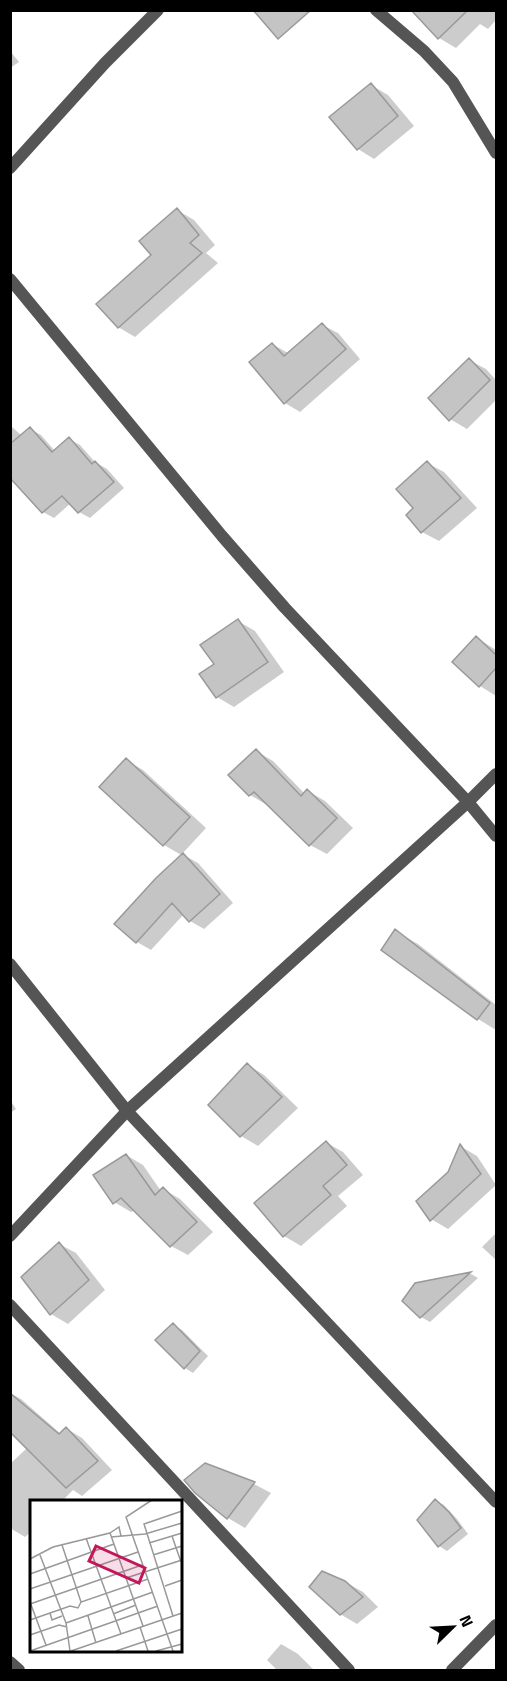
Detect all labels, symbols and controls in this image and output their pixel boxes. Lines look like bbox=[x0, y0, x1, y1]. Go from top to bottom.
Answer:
inset map bbox=[30, 1500, 182, 1651]
north arrow bbox=[423, 1597, 483, 1657]
text: N bbox=[453, 1611, 480, 1631]

